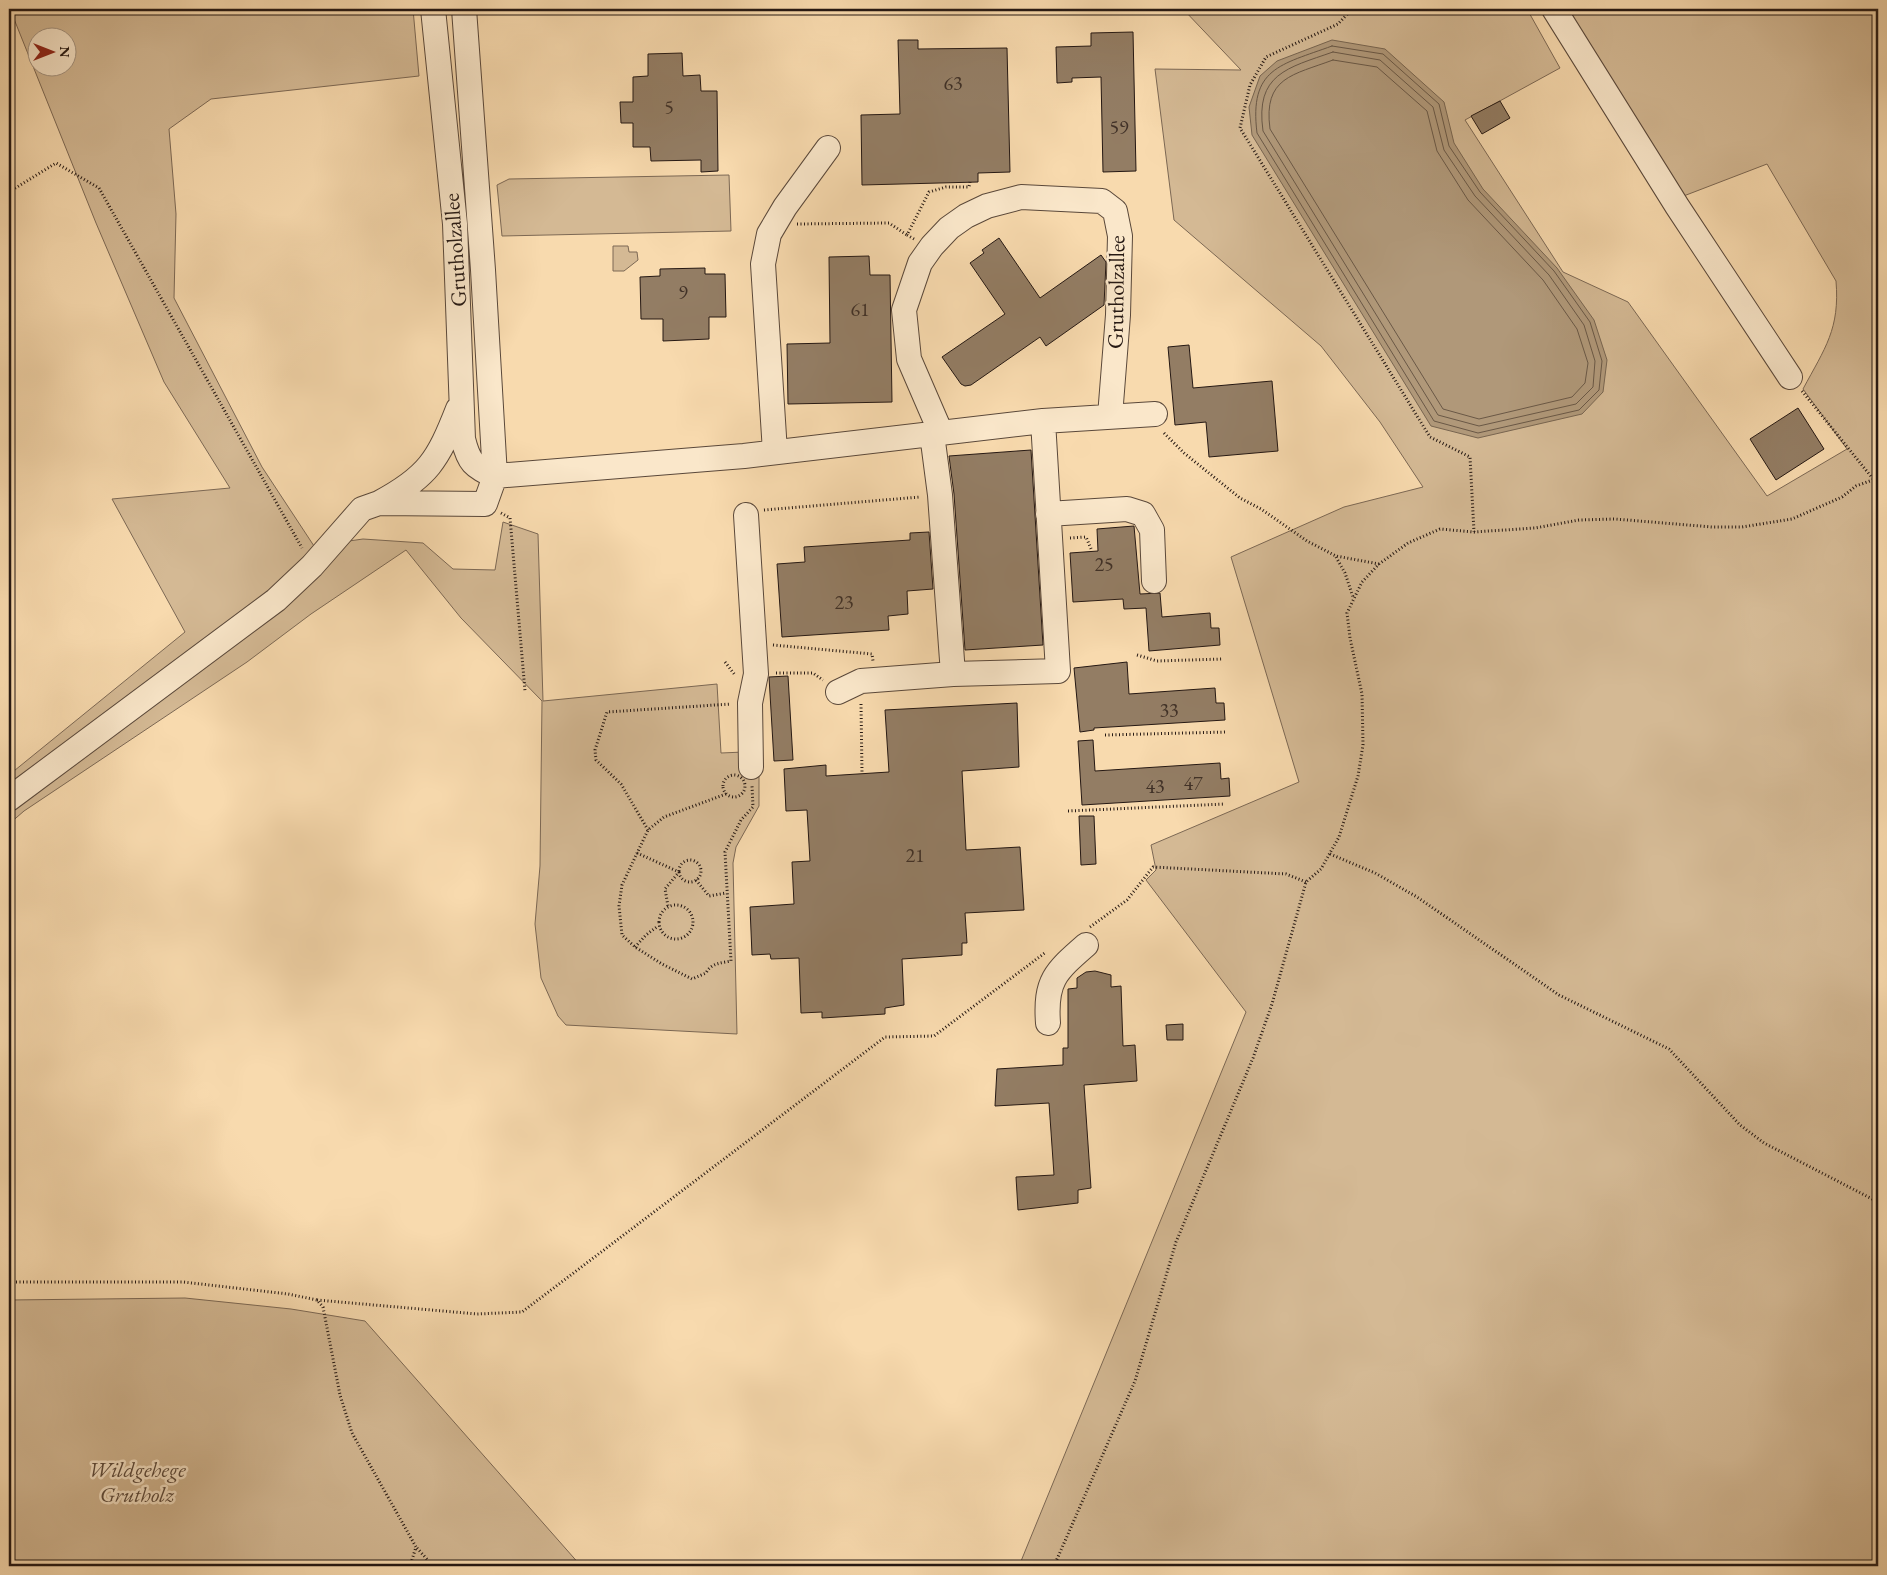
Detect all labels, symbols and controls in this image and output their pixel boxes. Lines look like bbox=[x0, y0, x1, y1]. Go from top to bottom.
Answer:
north arrow bbox=[28, 28, 78, 78]
text: N bbox=[56, 46, 74, 58]
house number: 63 bbox=[943, 70, 963, 96]
house number: 5 bbox=[664, 94, 674, 120]
house number: 59 bbox=[1109, 114, 1129, 140]
street label: Grutholzallee bbox=[437, 192, 473, 308]
street label: Grutholzallee bbox=[1101, 235, 1131, 349]
house number: 9 bbox=[678, 279, 688, 305]
house number: 61 bbox=[850, 296, 870, 322]
house number: 25 bbox=[1094, 551, 1114, 577]
house number: 23 bbox=[834, 589, 854, 615]
house number: 33 bbox=[1159, 697, 1179, 723]
house number: 47 bbox=[1183, 770, 1203, 796]
house number: 43 bbox=[1145, 773, 1165, 799]
house number: 21 bbox=[905, 842, 925, 868]
park label: Wildgehege Grutholz bbox=[88, 1455, 186, 1509]

